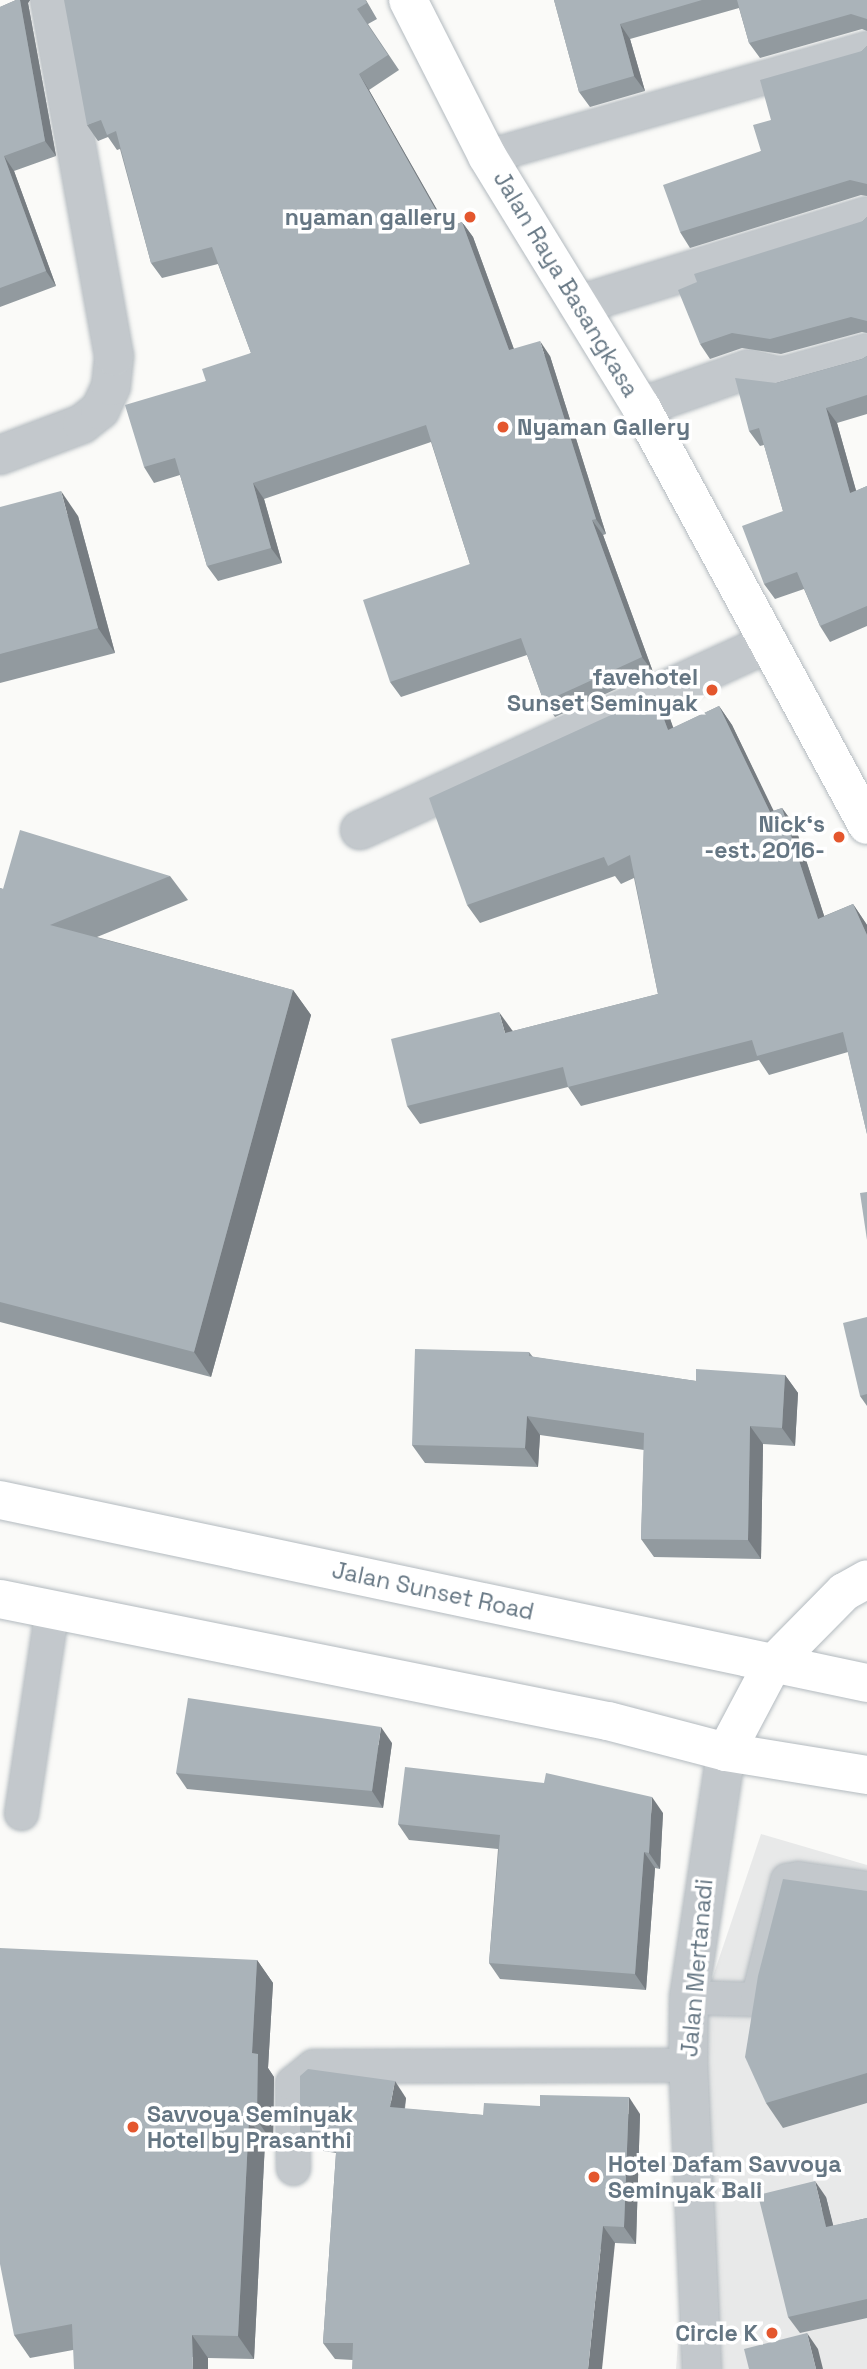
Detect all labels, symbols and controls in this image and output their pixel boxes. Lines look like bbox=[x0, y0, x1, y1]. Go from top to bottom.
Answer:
street label: Jalan Raya Basangkasa bbox=[488, 166, 644, 402]
place label: nyaman gallery bbox=[285, 203, 456, 231]
marker: nyaman gallery bbox=[462, 209, 478, 225]
place label: Nyaman Gallery bbox=[517, 413, 690, 441]
marker: Nyaman Gallery bbox=[495, 419, 511, 435]
place label: favehotel Sunset Seminyak bbox=[507, 663, 698, 717]
marker: favehotel Sunset Seminyak bbox=[704, 682, 720, 698]
place label: Nick‘s -est. 2016- bbox=[704, 810, 825, 864]
marker: Nick‘s -est. 2016- bbox=[831, 829, 847, 845]
street label: Jalan Sunset Road bbox=[330, 1556, 536, 1626]
street label: Jalan Mertanadi bbox=[675, 1878, 719, 2058]
place label: Savvoya Seminyak Hotel by Prasanthi bbox=[147, 2100, 353, 2154]
marker: Savvoya Seminyak Hotel by Prasanthi bbox=[125, 2119, 141, 2135]
place label: Hotel Dafam Savvoya Seminyak Bali bbox=[608, 2150, 842, 2204]
marker: Hotel Dafam Savvoya Seminyak Bali bbox=[586, 2169, 602, 2185]
place label: Circle K bbox=[675, 2319, 758, 2347]
marker: Circle K bbox=[764, 2325, 780, 2341]

